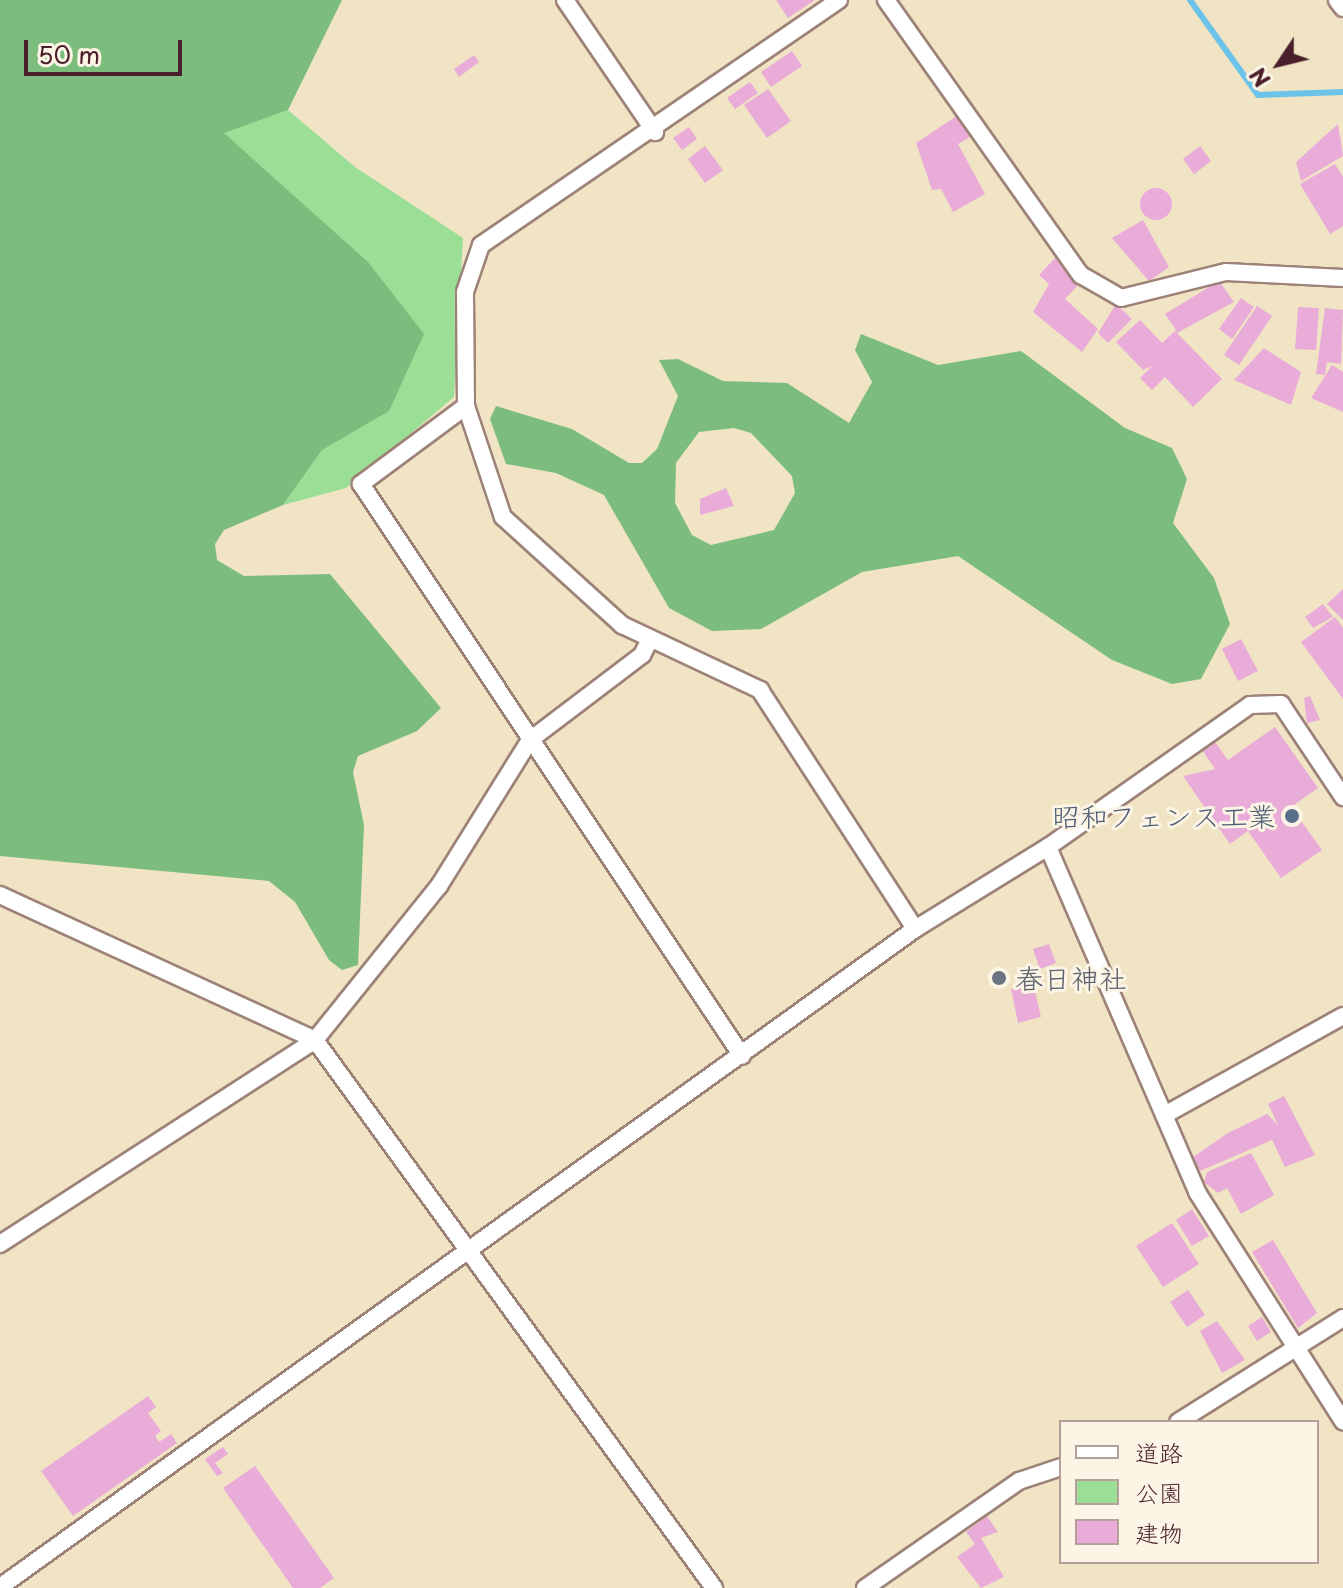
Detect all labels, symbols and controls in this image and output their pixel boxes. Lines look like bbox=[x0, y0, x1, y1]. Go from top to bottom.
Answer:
scale bar bbox=[28, 24, 186, 74]
north arrow bbox=[1239, 24, 1319, 104]
text: 50 m bbox=[38, 36, 100, 72]
text: N bbox=[1240, 61, 1277, 95]
place label: 昭和フェンス工業 bbox=[1052, 799, 1276, 833]
marker: 昭和フェンス工業 bbox=[1283, 807, 1301, 825]
place label: 春日神社 bbox=[1015, 961, 1127, 995]
marker: 春日神社 bbox=[990, 969, 1008, 987]
legend bbox=[1059, 1420, 1319, 1564]
text: 道路 bbox=[1135, 1434, 1183, 1470]
text: 公園 bbox=[1135, 1474, 1183, 1510]
text: 建物 bbox=[1135, 1514, 1183, 1550]

